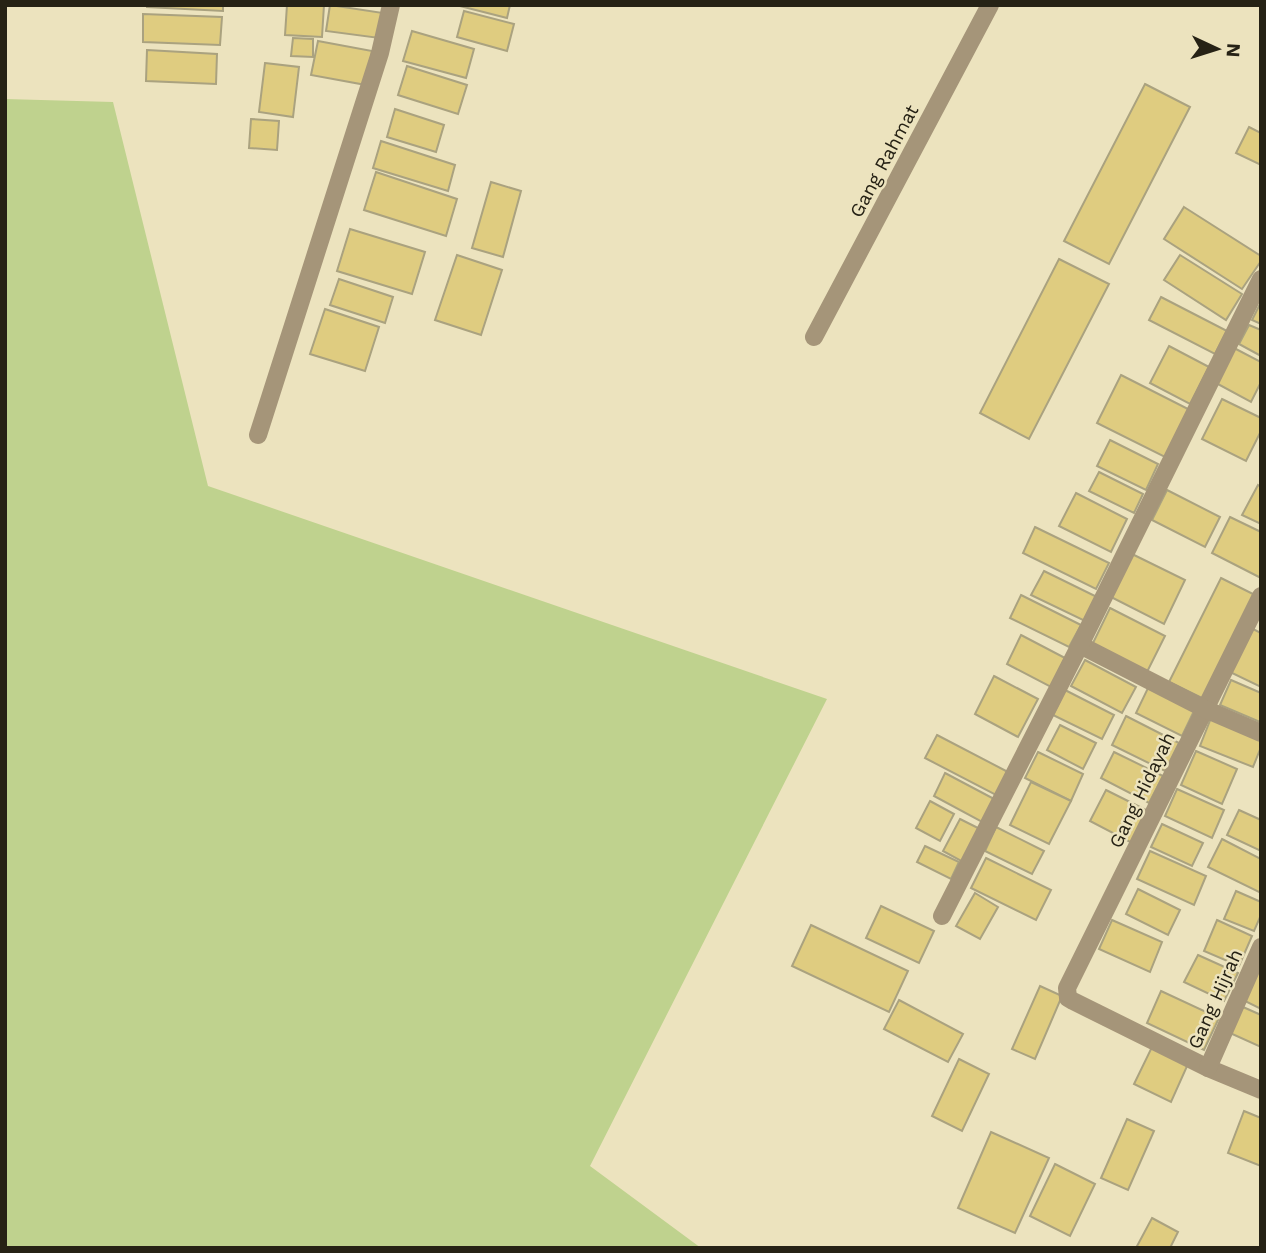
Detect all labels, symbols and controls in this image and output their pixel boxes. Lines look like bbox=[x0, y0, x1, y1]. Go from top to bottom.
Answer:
north arrow bbox=[1182, 14, 1252, 84]
text: N bbox=[1221, 42, 1245, 58]
street label: Gang Rahmat bbox=[845, 101, 923, 221]
street label: Gang Hidayah bbox=[1104, 728, 1180, 852]
street label: Gang Hijrah bbox=[1183, 945, 1247, 1053]

